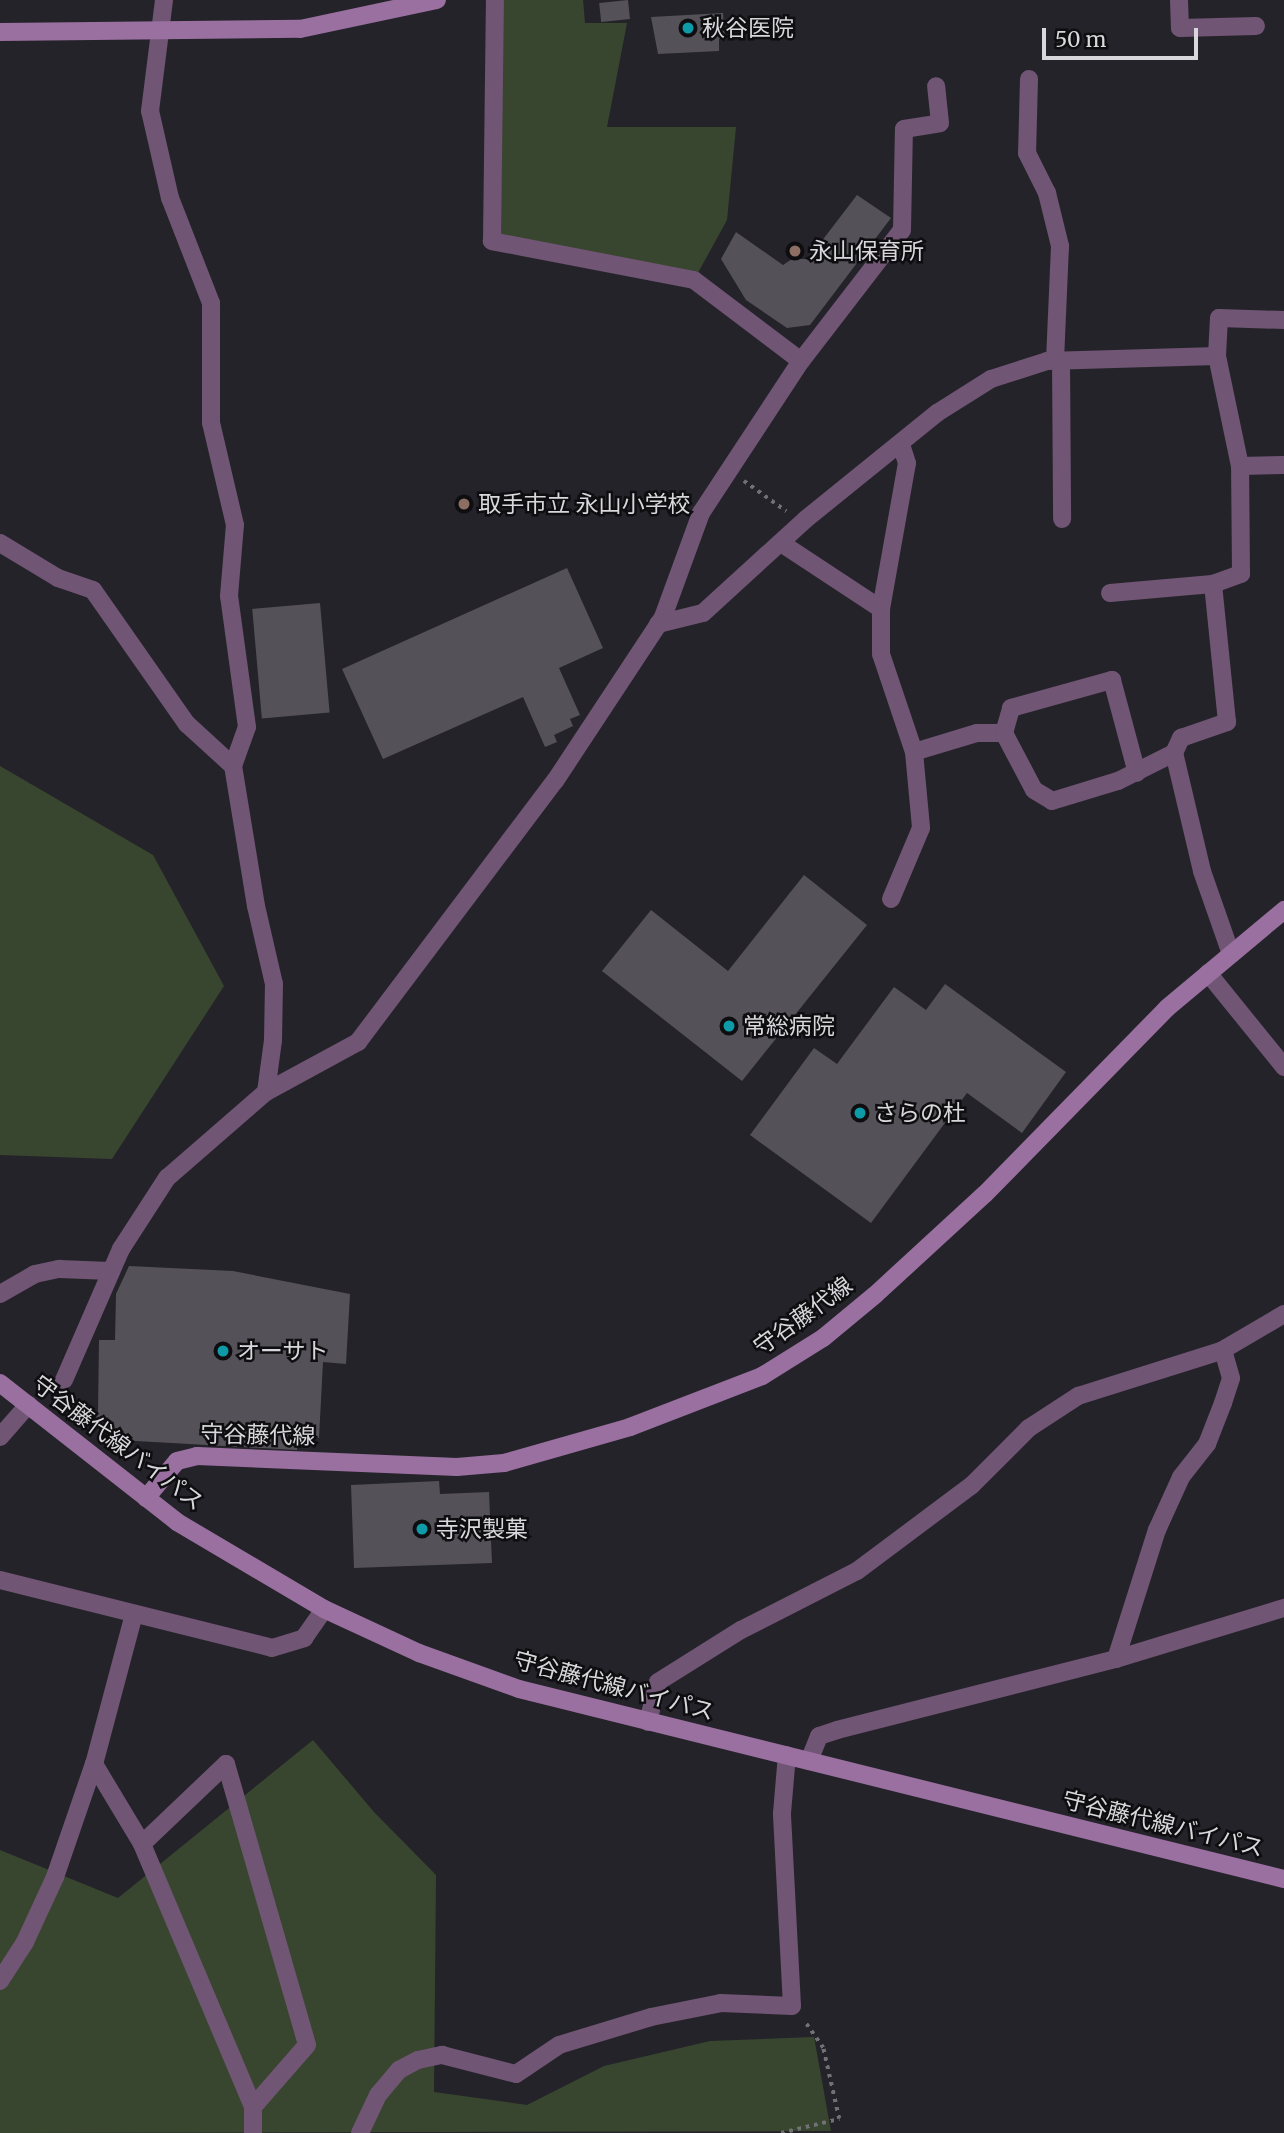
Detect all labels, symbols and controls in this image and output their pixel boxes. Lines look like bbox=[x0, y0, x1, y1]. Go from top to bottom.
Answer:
place label: 秋谷医院 bbox=[702, 14, 794, 42]
scale bar bbox=[1046, 14, 1202, 58]
marker: 秋谷医院 bbox=[680, 20, 696, 36]
text: 50 m bbox=[1055, 26, 1106, 53]
place label: 永山保育所 bbox=[809, 237, 924, 265]
marker: 永山保育所 bbox=[787, 243, 803, 259]
place label: 取手市立 永山小学校 bbox=[478, 490, 690, 518]
marker: 取手市立 永山小学校 bbox=[456, 496, 472, 512]
place label: 常総病院 bbox=[743, 1012, 835, 1040]
marker: 常総病院 bbox=[721, 1018, 737, 1034]
place label: さらの杜 bbox=[874, 1099, 966, 1127]
marker: さらの杜 bbox=[852, 1105, 868, 1121]
street label: 守谷藤代線 bbox=[748, 1271, 858, 1361]
place label: オーサト bbox=[237, 1337, 329, 1365]
marker: オーサト bbox=[215, 1343, 231, 1359]
street label: 守谷藤代線バイパス bbox=[27, 1370, 209, 1516]
street label: 守谷藤代線 bbox=[200, 1420, 316, 1450]
place label: 寺沢製菓 bbox=[436, 1515, 528, 1543]
marker: 寺沢製菓 bbox=[414, 1521, 430, 1537]
street label: 守谷藤代線バイパス bbox=[510, 1646, 718, 1726]
street label: 守谷藤代線バイパス bbox=[1059, 1786, 1267, 1862]

